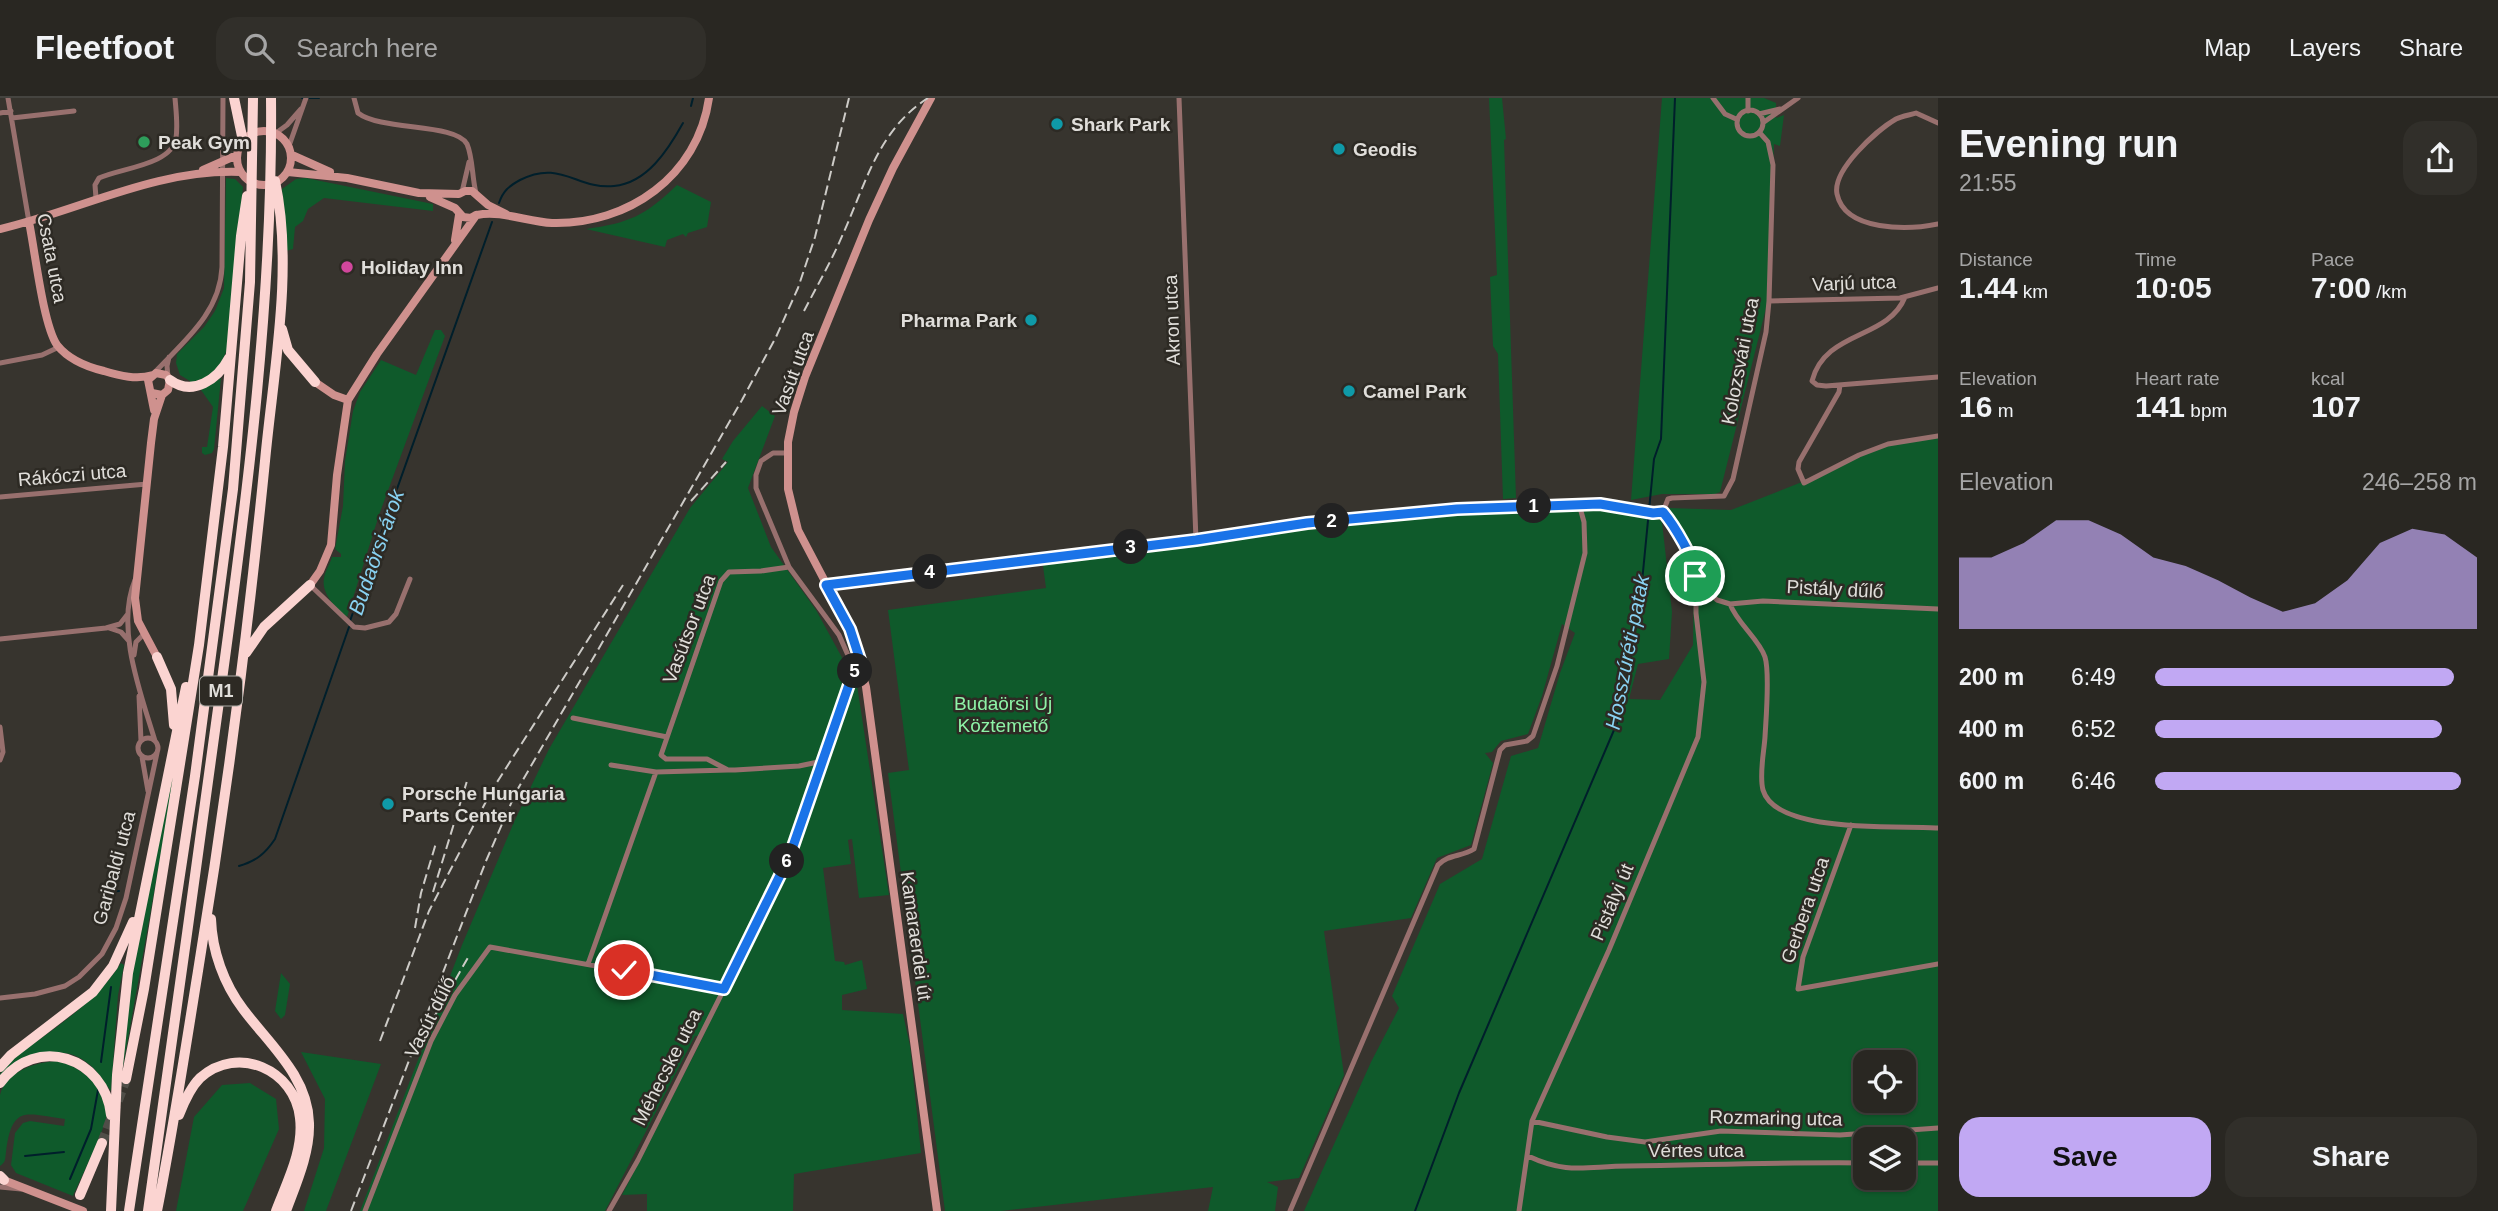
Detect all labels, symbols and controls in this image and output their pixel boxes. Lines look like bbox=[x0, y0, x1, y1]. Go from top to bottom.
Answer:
search box bbox=[216, 17, 706, 80]
text: Fleetfoot bbox=[35, 29, 174, 66]
icon: search bbox=[240, 29, 278, 67]
text: Search here bbox=[296, 33, 438, 63]
text: Map bbox=[2204, 34, 2251, 61]
text: Layers bbox=[2289, 34, 2361, 61]
text: Share bbox=[2399, 34, 2463, 61]
place label: Shark Park bbox=[1071, 114, 1171, 135]
marker: Shark Park bbox=[1049, 116, 1065, 132]
button: share bbox=[2403, 121, 2477, 195]
text: Evening run bbox=[1959, 123, 2179, 165]
place label: Peak Gym bbox=[158, 132, 250, 153]
marker: Peak Gym bbox=[136, 134, 152, 150]
place label: Geodis bbox=[1353, 139, 1417, 160]
marker: Geodis bbox=[1331, 141, 1347, 157]
text: 21:55 bbox=[1959, 170, 2017, 196]
street label: Csata utca bbox=[33, 211, 71, 305]
text: Distance bbox=[1959, 249, 2033, 270]
text: Time bbox=[2135, 249, 2177, 270]
text: Pace bbox=[2311, 249, 2354, 270]
place label: Holiday Inn bbox=[361, 257, 463, 278]
marker: Holiday Inn bbox=[339, 259, 355, 275]
street label: Varjú utca bbox=[1812, 271, 1897, 295]
text: 1.44 bbox=[1959, 271, 2017, 304]
text: 10:05 bbox=[2135, 271, 2212, 304]
text: 7:00 bbox=[2311, 271, 2371, 304]
street label: Akron utca bbox=[1160, 274, 1184, 366]
text: km bbox=[2017, 281, 2048, 302]
text: /km bbox=[2371, 281, 2407, 302]
street label: Kolozsvári utca bbox=[1717, 295, 1763, 426]
place label: Pharma Park bbox=[901, 310, 1017, 331]
marker: Pharma Park bbox=[1023, 312, 1039, 328]
street label: Vasút utca bbox=[768, 327, 818, 418]
text: Elevation bbox=[1959, 368, 2037, 389]
text: Heart rate bbox=[2135, 368, 2219, 389]
text: kcal bbox=[2311, 368, 2345, 389]
place label: Camel Park bbox=[1363, 381, 1467, 402]
marker: Camel Park bbox=[1341, 383, 1357, 399]
text: 16 bbox=[1959, 390, 1992, 423]
text: 141 bbox=[2135, 390, 2185, 423]
text: 107 bbox=[2311, 390, 2361, 423]
text: m bbox=[1992, 400, 2013, 421]
text: bpm bbox=[2185, 400, 2227, 421]
street label: Rákóczi utca bbox=[17, 460, 128, 490]
text: Elevation bbox=[1959, 469, 2054, 495]
text: 246–258 m bbox=[2362, 469, 2477, 495]
water label: Budaörsi-árok bbox=[344, 485, 409, 618]
pin: 1 bbox=[1516, 488, 1552, 524]
text: 1 bbox=[1528, 495, 1539, 516]
pin: 2 bbox=[1314, 504, 1350, 538]
text: 2 bbox=[1326, 510, 1337, 531]
pin: 3 bbox=[1114, 530, 1148, 564]
text: 3 bbox=[1125, 536, 1136, 557]
pin bbox=[1665, 546, 1725, 606]
pin: 4 bbox=[912, 554, 948, 589]
icon: arrive bbox=[1676, 557, 1714, 595]
text: 4 bbox=[924, 561, 935, 582]
street label: Vasútsor utca bbox=[659, 571, 720, 686]
water label: Hosszúréti-patak bbox=[1601, 571, 1654, 732]
street label: Pistály dűlő bbox=[1786, 576, 1884, 602]
pin: 5 bbox=[838, 654, 872, 688]
text: 5 bbox=[849, 660, 860, 681]
text: 200 m bbox=[1959, 664, 2024, 690]
text: 6:49 bbox=[2071, 664, 2116, 690]
road number: M1 bbox=[200, 676, 242, 706]
park label: Budaörsi Új Köztemető bbox=[954, 693, 1052, 736]
text: 400 m bbox=[1959, 716, 2024, 742]
text: 6:52 bbox=[2071, 716, 2116, 742]
text: 600 m bbox=[1959, 768, 2024, 794]
text: 6:46 bbox=[2071, 768, 2116, 794]
place label: Porsche Hungaria Parts Center bbox=[402, 783, 565, 826]
marker: Porsche Hungaria Parts Center bbox=[380, 796, 396, 812]
street label: Garibaldi utca bbox=[89, 808, 139, 927]
pin: 6 bbox=[770, 844, 804, 878]
text: 6 bbox=[781, 850, 792, 871]
street label: Gerbera utca bbox=[1777, 854, 1833, 966]
street label: Pistályi út bbox=[1586, 860, 1638, 944]
street label: Kamaraerdei út bbox=[897, 870, 936, 1002]
pin bbox=[594, 940, 654, 1000]
icon: check bbox=[605, 951, 643, 989]
street label: Vasút dűlő bbox=[401, 973, 459, 1061]
street label: Méhecske utca bbox=[629, 1005, 706, 1129]
map controls bbox=[1853, 1050, 1916, 1190]
button: locate bbox=[1853, 1050, 1916, 1113]
street label: Rozmaring utca bbox=[1709, 1106, 1843, 1130]
button: Save bbox=[1959, 1117, 2211, 1197]
button: Share bbox=[2225, 1117, 2477, 1197]
button: layers bbox=[1853, 1127, 1916, 1190]
street label: Vértes utca bbox=[1648, 1140, 1744, 1161]

